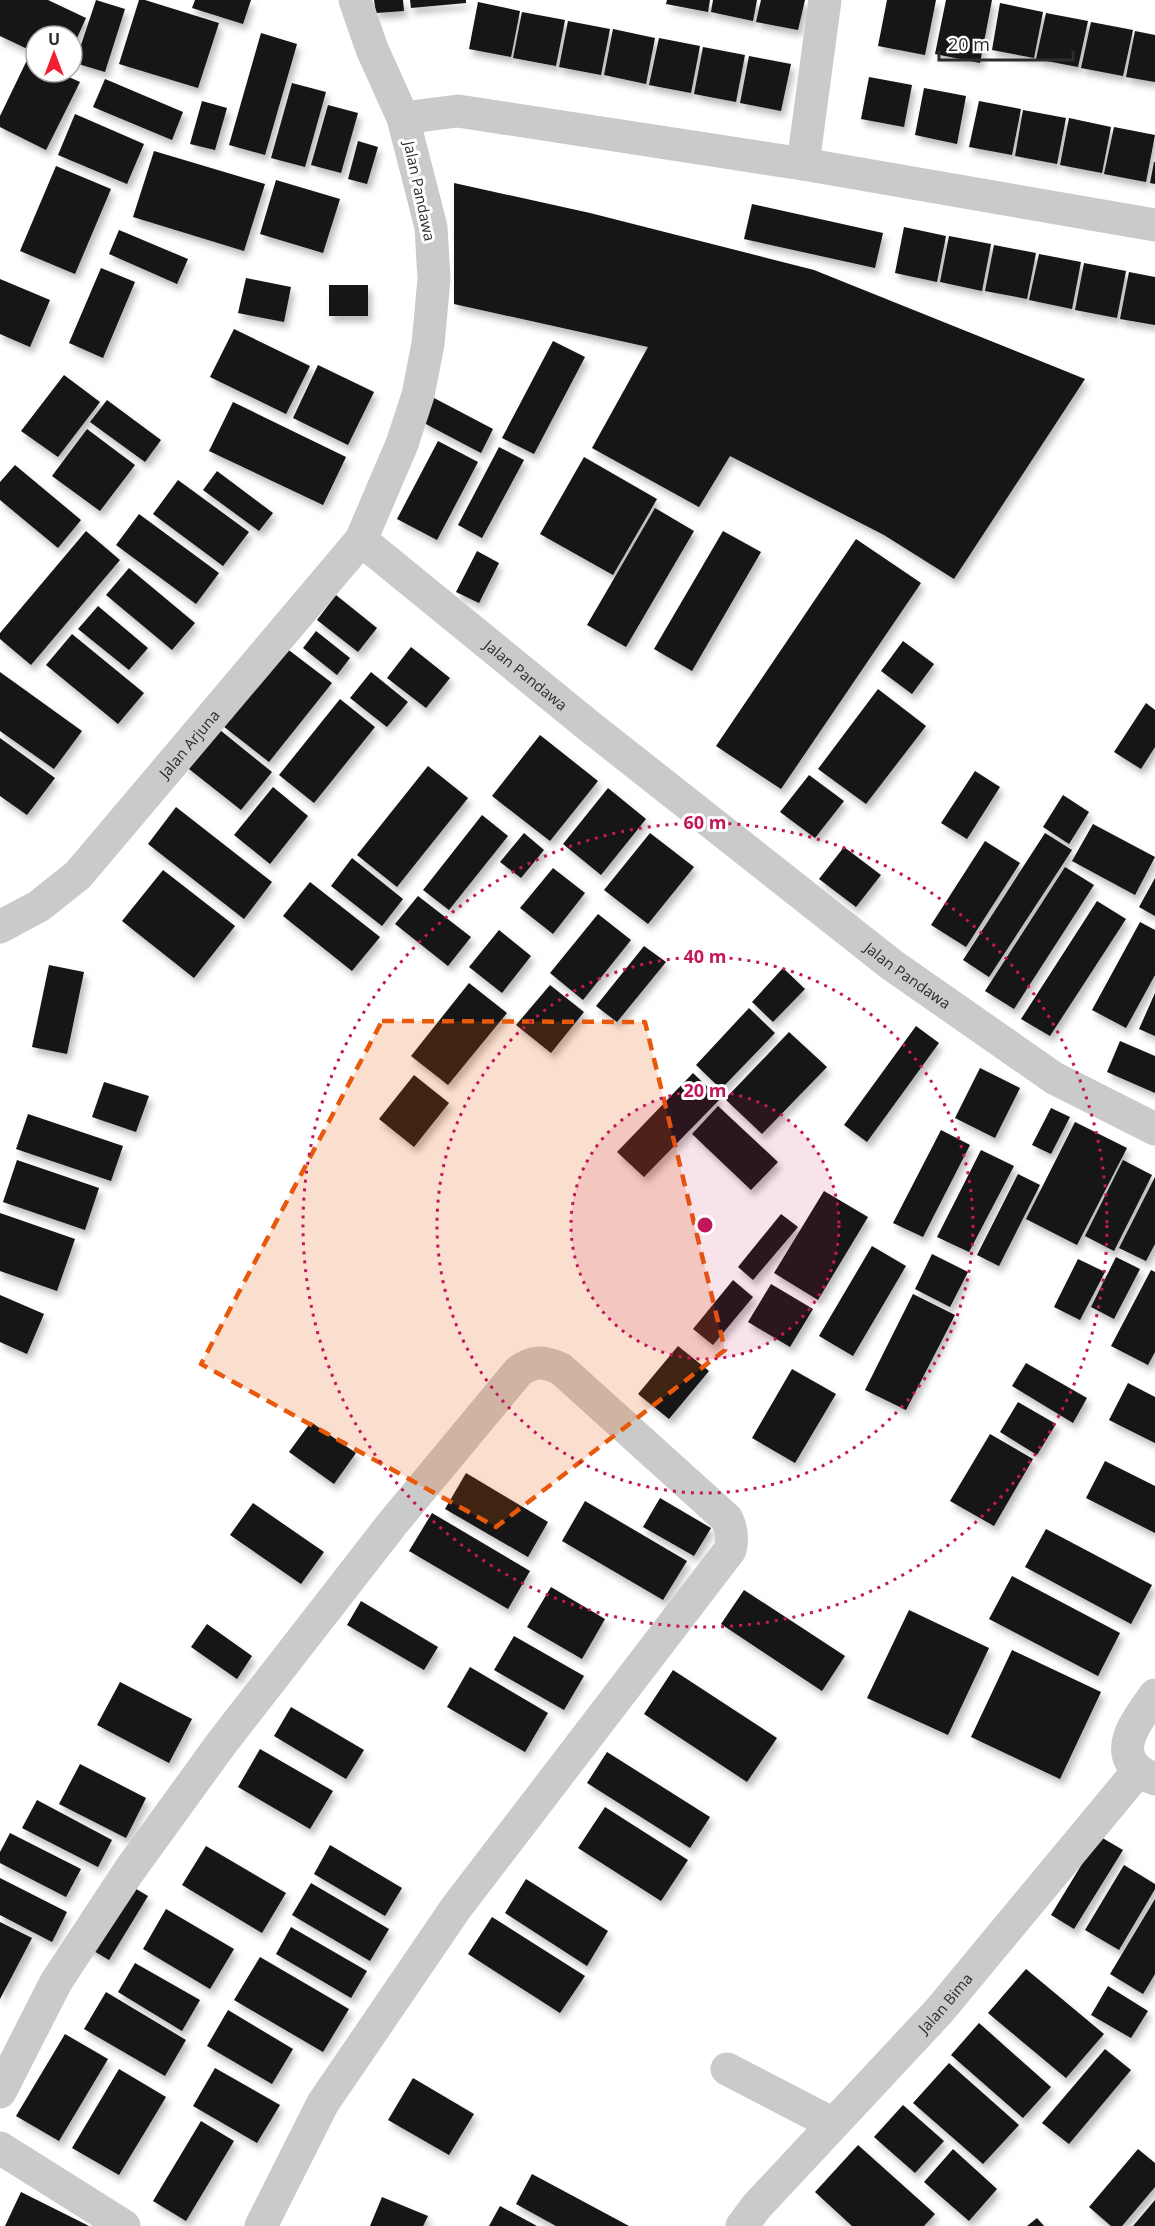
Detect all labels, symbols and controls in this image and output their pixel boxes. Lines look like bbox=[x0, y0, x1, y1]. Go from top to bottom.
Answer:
north arrow bbox=[24, 24, 84, 84]
scale bar bbox=[939, 24, 1072, 62]
text: U bbox=[48, 28, 60, 50]
text: 20 m bbox=[948, 32, 990, 56]
street label: Jalan Pandawa bbox=[399, 137, 440, 243]
street label: Jalan Pandawa bbox=[479, 633, 572, 715]
street label: Jalan Arjuna bbox=[153, 705, 224, 784]
text: 60 m bbox=[684, 810, 726, 834]
street label: Jalan Pandawa bbox=[859, 936, 955, 1013]
text: 40 m bbox=[684, 944, 726, 968]
text: 20 m bbox=[684, 1078, 726, 1102]
centre of rings bbox=[695, 1215, 715, 1235]
street label: Jalan Bima bbox=[912, 1968, 977, 2039]

